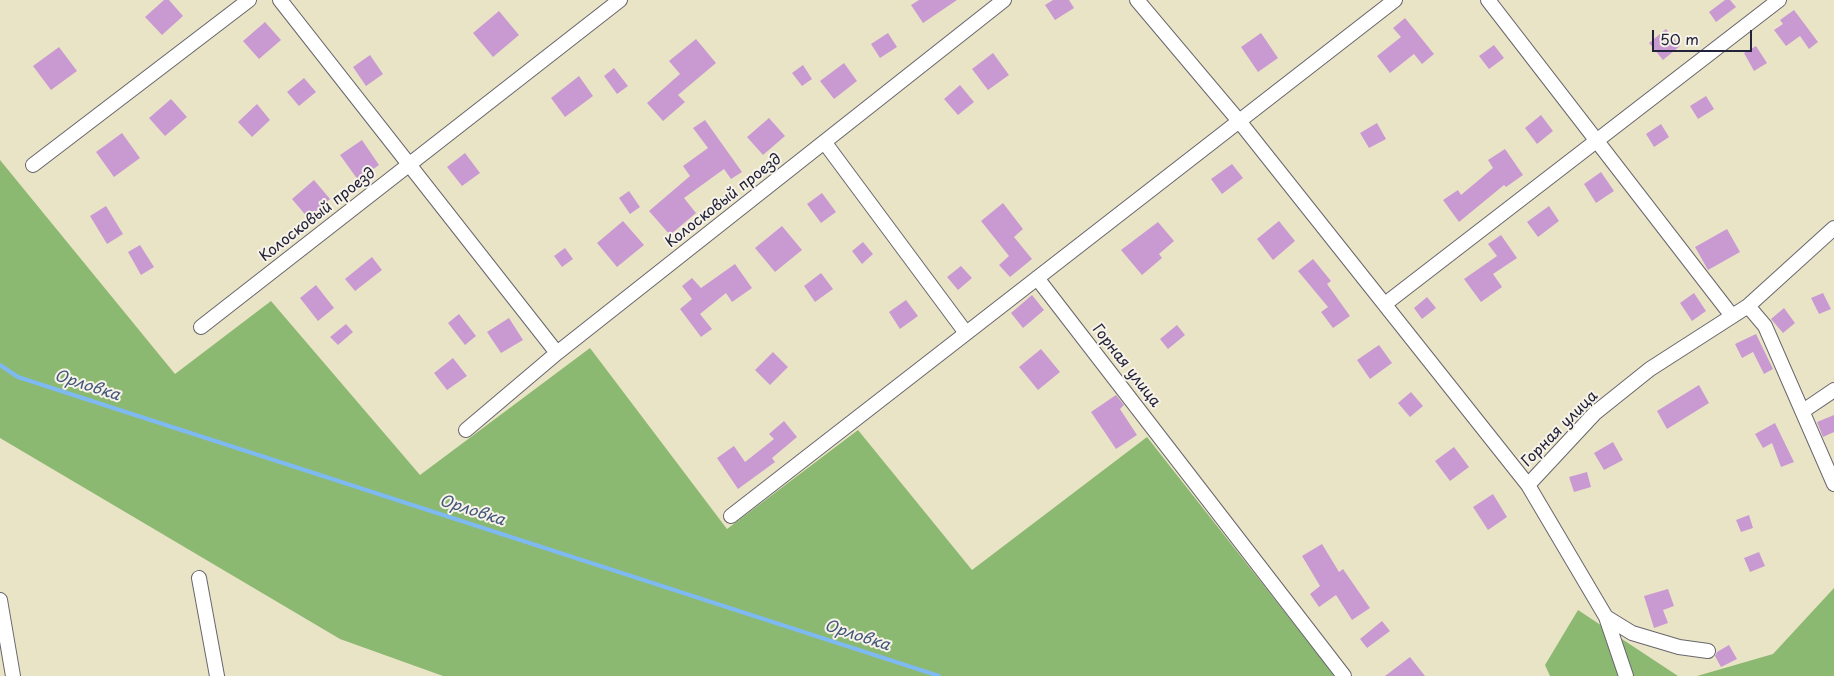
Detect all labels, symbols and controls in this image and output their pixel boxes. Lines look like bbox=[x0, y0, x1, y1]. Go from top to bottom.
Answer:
scale bar bbox=[1654, 20, 1754, 52]
text: 50 m bbox=[1660, 27, 1699, 50]
street label: Колосковый проезд bbox=[663, 150, 785, 252]
street label: Колосковый проезд bbox=[257, 164, 379, 266]
street label: Горная улица bbox=[1088, 321, 1164, 411]
water label: Орловка bbox=[52, 366, 122, 406]
street label: Горная улица bbox=[1518, 387, 1602, 471]
water label: Орловка bbox=[437, 491, 507, 531]
water label: Орловка bbox=[822, 616, 892, 656]

